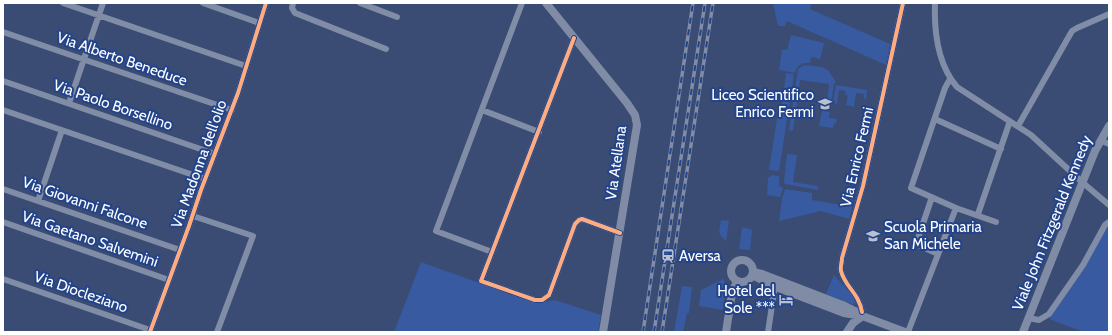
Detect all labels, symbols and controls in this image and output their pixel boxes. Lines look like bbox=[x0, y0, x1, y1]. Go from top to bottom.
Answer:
street label: Via Alberto Beneduce bbox=[54, 28, 190, 90]
street label: Via Paolo Borsellino bbox=[51, 76, 175, 134]
place label: Liceo Scientifico Enrico Fermi bbox=[711, 86, 814, 121]
school or university icon: Liceo Scientifico Enrico Fermi bbox=[817, 96, 833, 112]
street label: Via Madonna dell'olio bbox=[167, 97, 231, 231]
street label: Via Enrico Fermi bbox=[837, 105, 877, 209]
street label: Via Atellana bbox=[602, 124, 630, 201]
street label: Viale John Fitzgerald Kennedy bbox=[1009, 132, 1096, 313]
street label: Via Giovanni Falcone bbox=[20, 173, 150, 233]
street label: Via Gaetano Salvemini bbox=[19, 207, 161, 271]
place label: Scuola Primaria San Michele bbox=[884, 218, 982, 253]
school or university icon: Scuola Primaria San Michele bbox=[865, 228, 881, 244]
place label: Aversa bbox=[679, 247, 722, 265]
station icon: Aversa bbox=[660, 248, 676, 264]
street label: Via Diocleziano bbox=[32, 268, 130, 316]
place label: Hotel del Sole *** bbox=[717, 282, 775, 317]
hotel icon: Hotel del Sole *** bbox=[778, 292, 794, 308]

